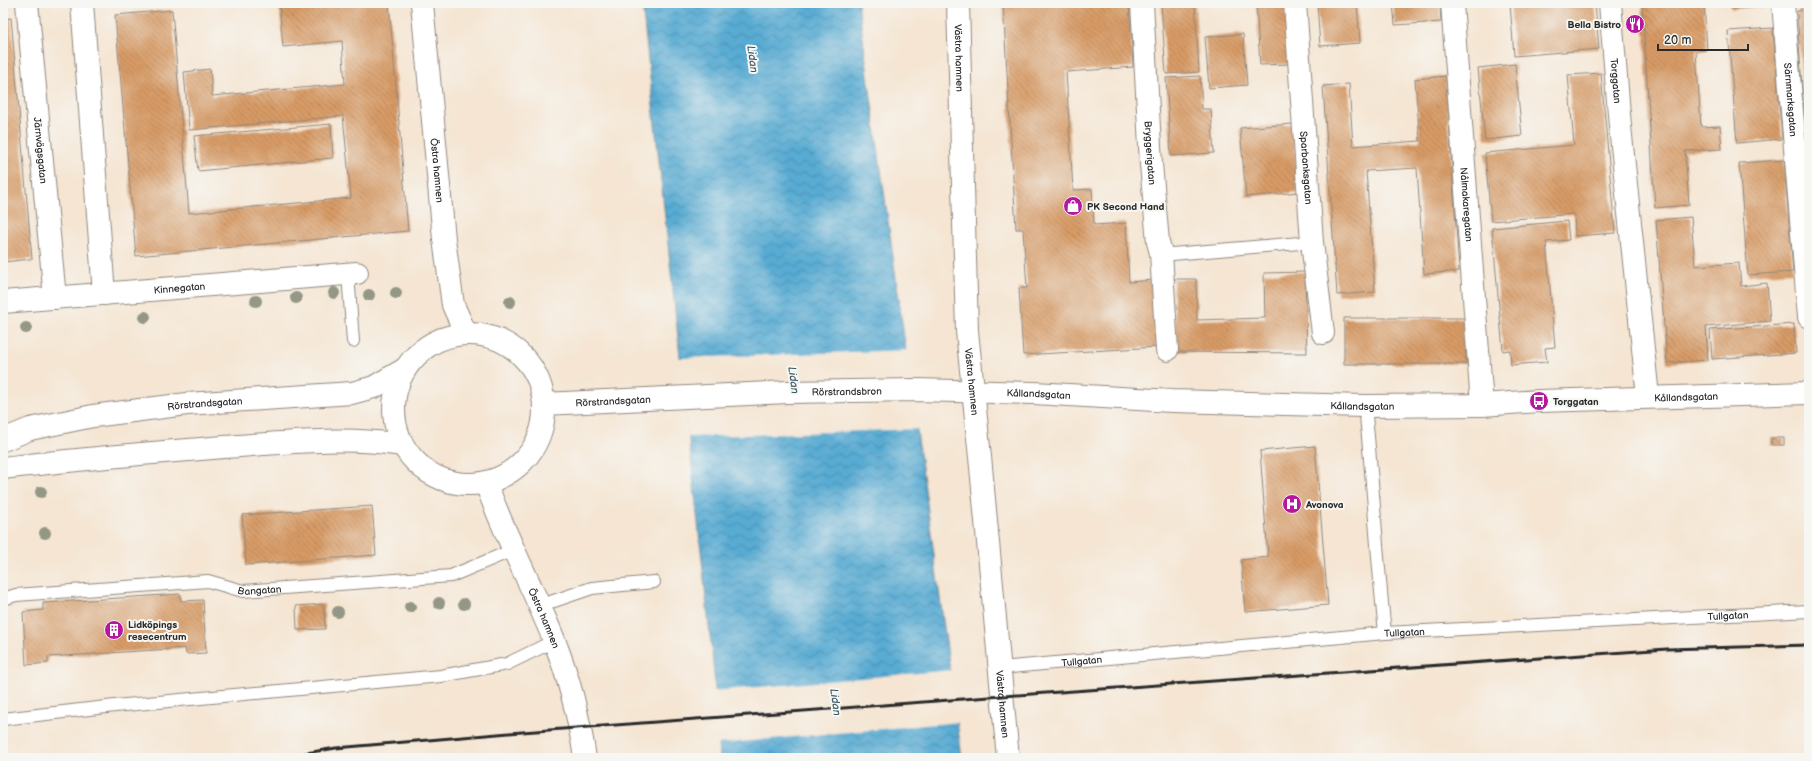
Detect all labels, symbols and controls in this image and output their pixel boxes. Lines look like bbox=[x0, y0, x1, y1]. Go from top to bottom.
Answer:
restaurant icon: Bella Bistro bbox=[1624, 13, 1646, 35]
place label: Bella Bistro bbox=[1568, 19, 1621, 31]
street label: Västra hamnen bbox=[952, 24, 965, 92]
scale bar bbox=[1658, 26, 1748, 52]
text: 20 m bbox=[1664, 33, 1691, 48]
water label: Lidan bbox=[744, 45, 761, 73]
street label: Torggatan bbox=[1608, 58, 1623, 104]
street label: Särnmarksgatan bbox=[1781, 62, 1799, 137]
street label: Järnvägsgatan bbox=[31, 117, 49, 185]
street label: Bryggerigatan bbox=[1142, 120, 1158, 186]
street label: Sparbanksgatan bbox=[1297, 131, 1314, 205]
street label: Östra hamnen bbox=[428, 138, 446, 203]
street label: Nålmakaregatan bbox=[1457, 167, 1475, 243]
shop icon: PK Second Hand bbox=[1062, 195, 1084, 217]
place label: PK Second Hand bbox=[1087, 201, 1165, 213]
street label: Kinnegatan bbox=[153, 280, 206, 297]
street label: Västra hamnen bbox=[962, 347, 981, 416]
water label: Lidan bbox=[785, 366, 802, 394]
street label: Rörstrandsbron bbox=[812, 386, 882, 399]
street label: Kållandsgatan bbox=[1006, 387, 1071, 402]
bus stop icon: Torggatan bbox=[1528, 390, 1550, 412]
street label: Kållandsgatan bbox=[1654, 391, 1719, 405]
street label: Rörstrandsgatan bbox=[575, 394, 651, 409]
street label: Rörstrandsgatan bbox=[167, 395, 243, 413]
place label: Torggatan bbox=[1553, 396, 1599, 408]
street label: Kållandsgatan bbox=[1330, 400, 1395, 413]
hospital icon: Avonova bbox=[1281, 493, 1303, 515]
place label: Avonova bbox=[1305, 499, 1344, 511]
street label: Bangatan bbox=[236, 583, 282, 598]
street label: Östra hamnen bbox=[525, 586, 562, 650]
street label: Tullgatan bbox=[1707, 609, 1749, 623]
building icon: Lidköpings resecentrum bbox=[103, 619, 125, 641]
place label: Lidköpings resecentrum bbox=[128, 619, 187, 643]
street label: Tullgatan bbox=[1384, 626, 1425, 640]
street label: Tullgatan bbox=[1061, 654, 1103, 669]
street label: Västra hamnen bbox=[993, 670, 1011, 739]
water label: Lidan bbox=[827, 688, 844, 716]

